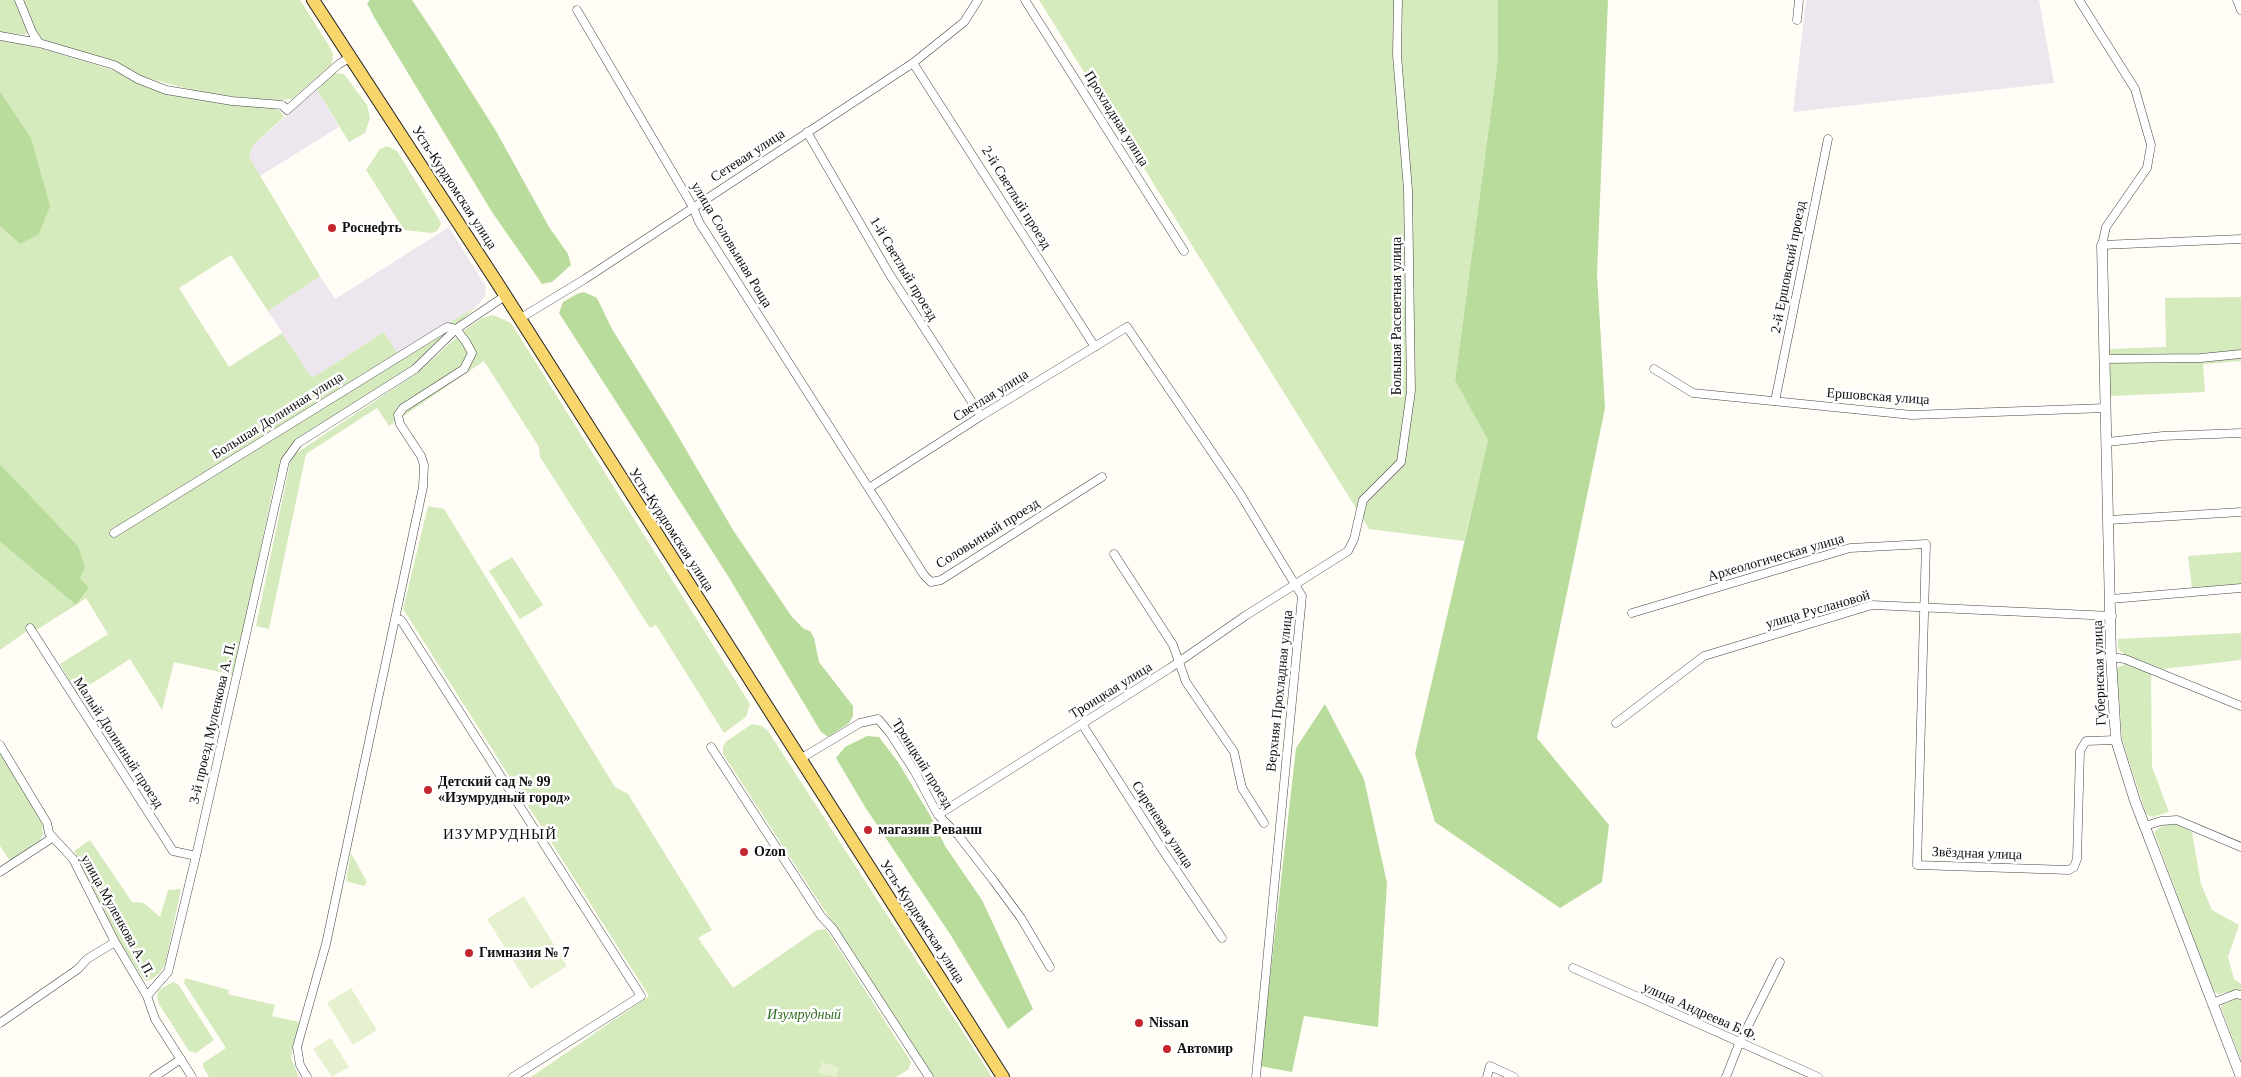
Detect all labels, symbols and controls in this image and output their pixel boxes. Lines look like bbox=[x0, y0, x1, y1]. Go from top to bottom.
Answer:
street label: Прохладная улица bbox=[1080, 68, 1152, 170]
street label: Усть-Курдюмская улица bbox=[408, 123, 500, 253]
street label: Сетевая улица bbox=[708, 126, 788, 186]
street label: 2-й Светлый проезд bbox=[978, 143, 1054, 253]
street label: улица Соловьиная Роща bbox=[687, 179, 775, 311]
street label: 2-й Ершовский проезд bbox=[1768, 199, 1810, 335]
street label: 1-й Светлый проезд bbox=[865, 214, 941, 324]
place label: Роснефть bbox=[342, 220, 402, 236]
marker: Роснефть bbox=[326, 222, 338, 234]
street label: Большая Рассветная улица bbox=[1389, 237, 1405, 395]
street label: Светлая улица bbox=[950, 366, 1032, 426]
street label: Большая Долинная улица bbox=[209, 369, 347, 463]
street label: Ершовская улица bbox=[1826, 385, 1930, 409]
street label: Усть-Курдюмская улица bbox=[625, 465, 717, 595]
street label: Соловьиный проезд bbox=[933, 495, 1043, 573]
street label: Археологическая улица bbox=[1706, 530, 1846, 586]
street label: улица Руслановой bbox=[1764, 587, 1872, 633]
street label: Верхняя Прохладная улица bbox=[1263, 609, 1297, 773]
street label: Губернская улица bbox=[2090, 620, 2110, 726]
street label: 3-й проезд Муленкова А. П. bbox=[186, 640, 240, 806]
street label: Троицкая улица bbox=[1067, 659, 1155, 723]
street label: Малый Долинный проезд bbox=[69, 674, 167, 812]
street label: Троицкий проезд bbox=[888, 716, 956, 812]
place label: Детский сад № 99 «Изумрудный город» bbox=[438, 774, 570, 806]
street label: Сиреневая улица bbox=[1127, 778, 1197, 872]
marker: Детский сад № 99 «Изумрудный город» bbox=[422, 784, 434, 796]
place label: магазин Реванш bbox=[878, 822, 982, 838]
marker: магазин Реванш bbox=[862, 824, 874, 836]
district label: ИЗУМРУДНЫЙ bbox=[442, 826, 558, 844]
place label: Ozon bbox=[754, 844, 786, 860]
street label: Звёздная улица bbox=[1932, 844, 2022, 864]
marker: Ozon bbox=[738, 846, 750, 858]
street label: улица Муленкова А. П. bbox=[76, 852, 158, 980]
street label: Усть-Курдюмская улица bbox=[876, 857, 968, 987]
place label: Гимназия № 7 bbox=[479, 945, 569, 961]
marker: Гимназия № 7 bbox=[463, 947, 475, 959]
street label: улица Андреева Б.Ф. bbox=[1640, 979, 1760, 1045]
park label: Изумрудный bbox=[767, 1007, 841, 1023]
place label: Nissan bbox=[1149, 1015, 1189, 1031]
marker: Nissan bbox=[1133, 1017, 1145, 1029]
place label: Автомир bbox=[1177, 1041, 1233, 1057]
marker: Автомир bbox=[1161, 1043, 1173, 1055]

